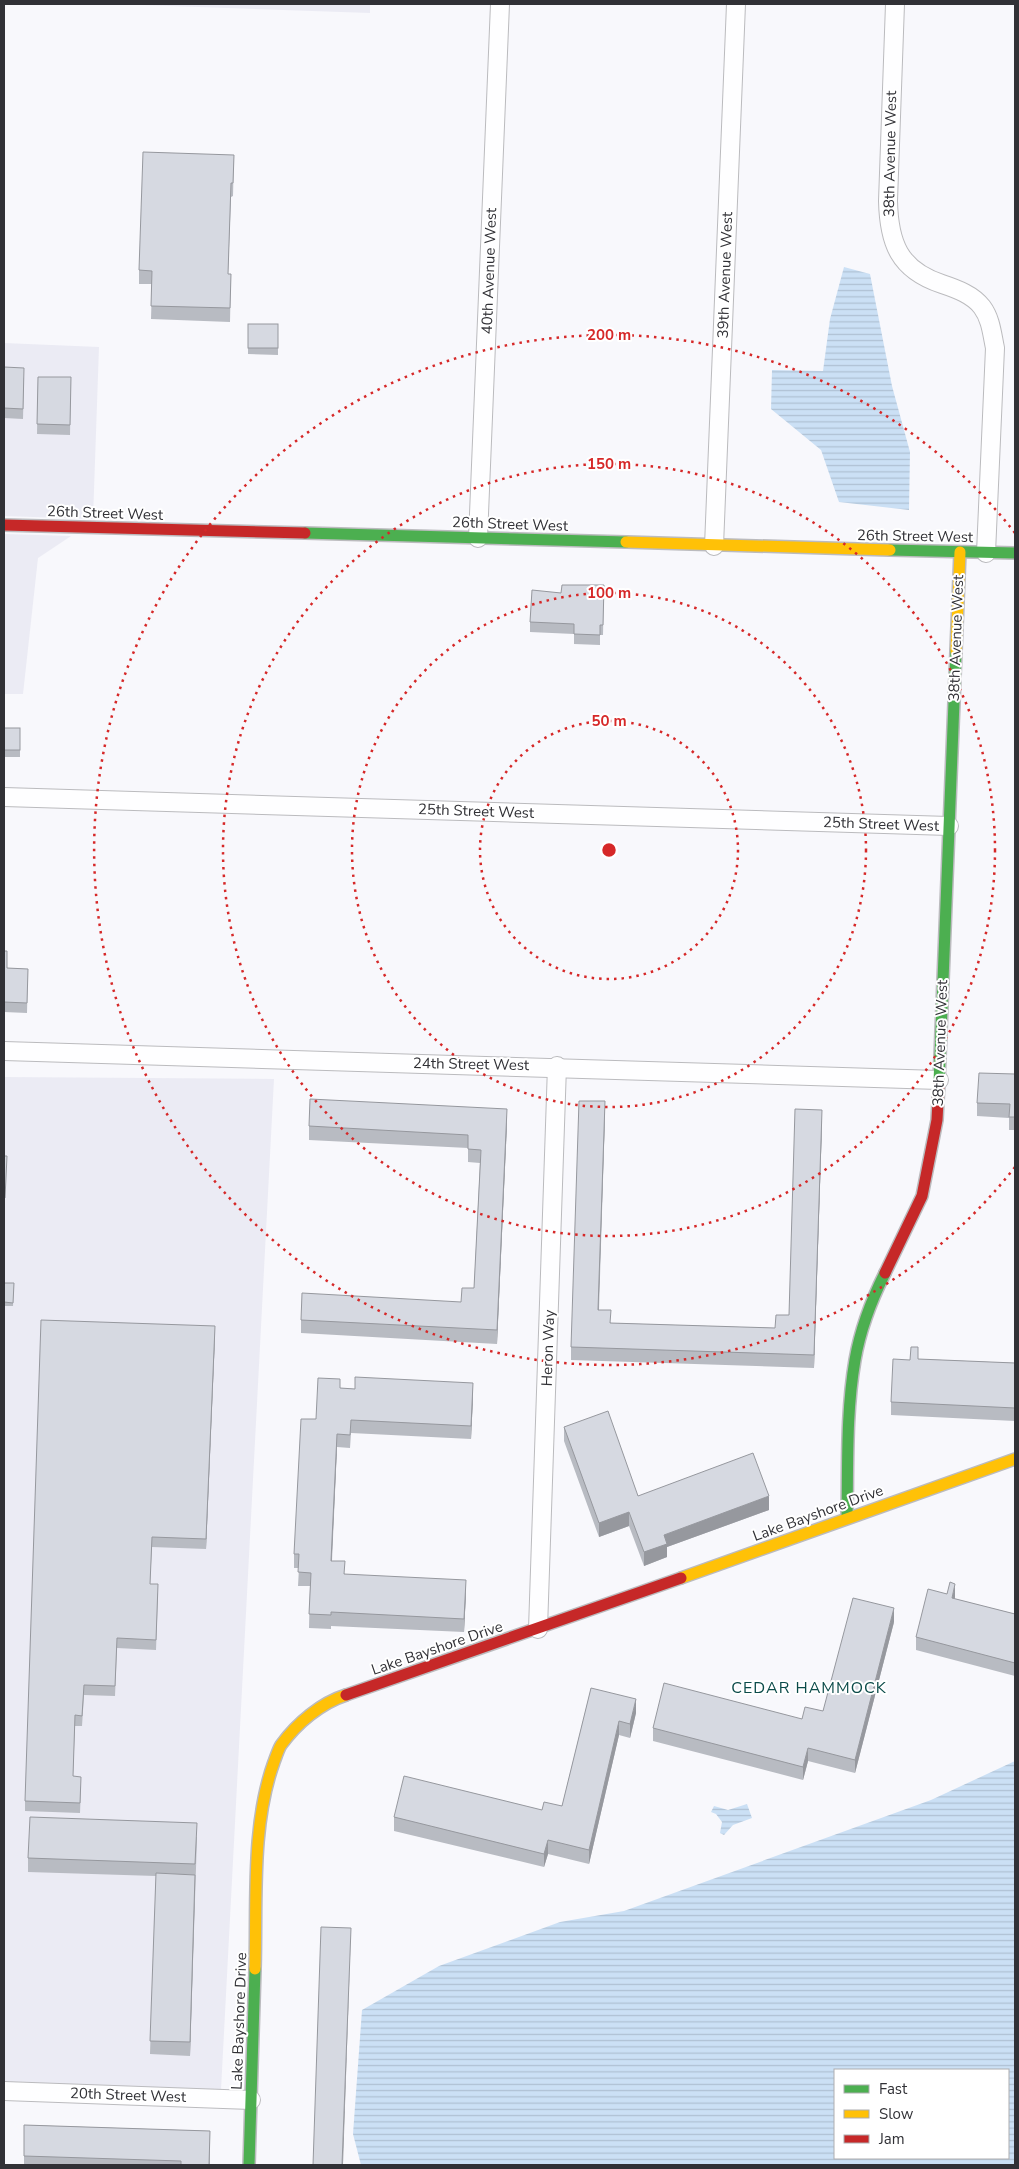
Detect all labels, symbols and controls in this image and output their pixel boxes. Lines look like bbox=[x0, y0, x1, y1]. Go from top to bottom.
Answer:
street label: 38th Avenue West bbox=[879, 90, 901, 217]
street label: 40th Avenue West bbox=[477, 207, 501, 335]
street label: 39th Avenue West bbox=[713, 211, 737, 339]
text: 200 m bbox=[587, 325, 631, 345]
text: 150 m bbox=[587, 454, 631, 474]
street label: 26th Street West bbox=[46, 501, 164, 525]
street label: 26th Street West bbox=[451, 512, 569, 536]
street label: 26th Street West bbox=[857, 525, 974, 547]
street label: 38th Avenue West bbox=[944, 574, 968, 702]
text: 100 m bbox=[587, 583, 631, 603]
text: 50 m bbox=[591, 711, 627, 731]
street label: 25th Street West bbox=[417, 799, 535, 823]
street label: 25th Street West bbox=[822, 812, 940, 836]
centre of rings bbox=[600, 841, 618, 859]
street label: 38th Avenue West bbox=[928, 979, 952, 1107]
street label: 24th Street West bbox=[413, 1053, 530, 1075]
street label: Heron Way bbox=[537, 1309, 559, 1387]
street label: Lake Bayshore Drive bbox=[750, 1480, 886, 1546]
street label: Lake Bayshore Drive bbox=[369, 1616, 505, 1680]
district label: CEDAR HAMMOCK bbox=[731, 1677, 887, 1699]
street label: Lake Bayshore Drive bbox=[227, 1952, 251, 2090]
legend bbox=[834, 2069, 1009, 2159]
text: Fast bbox=[879, 2079, 908, 2099]
street label: 20th Street West bbox=[69, 2083, 187, 2107]
text: Slow bbox=[879, 2104, 914, 2124]
text: Jam bbox=[878, 2129, 905, 2149]

